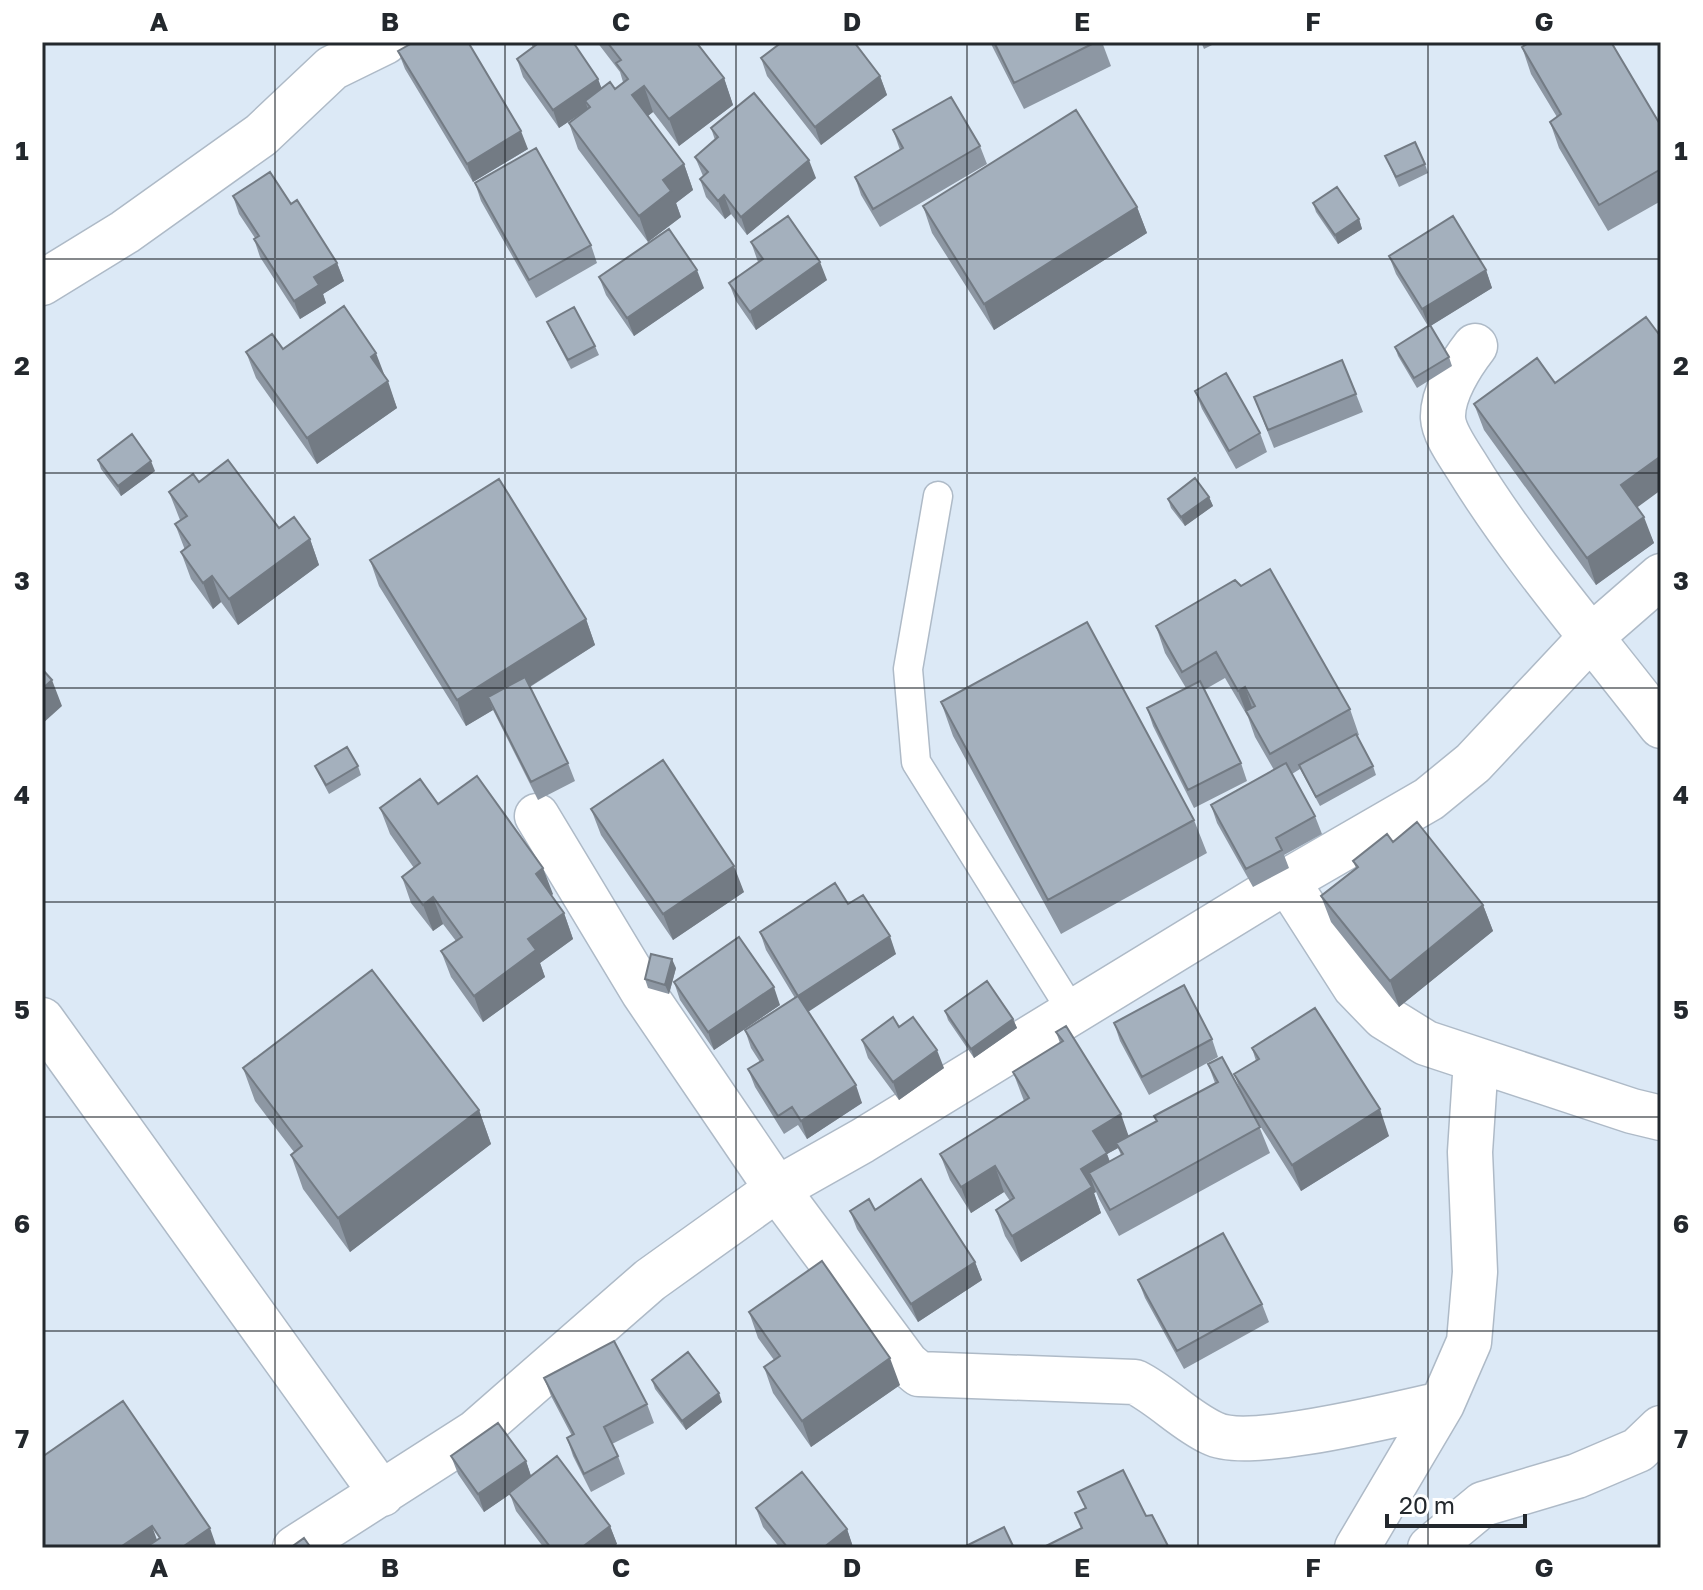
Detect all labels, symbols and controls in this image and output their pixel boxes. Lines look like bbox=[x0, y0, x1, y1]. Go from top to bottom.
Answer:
text: A bbox=[150, 6, 169, 37]
text: B bbox=[381, 6, 399, 37]
text: C bbox=[612, 6, 630, 37]
text: D bbox=[843, 6, 861, 37]
text: E bbox=[1074, 6, 1090, 37]
text: F bbox=[1305, 6, 1321, 37]
text: G bbox=[1534, 6, 1554, 37]
text: 1 bbox=[15, 135, 29, 166]
text: 1 bbox=[1674, 135, 1688, 166]
text: 2 bbox=[14, 350, 30, 381]
text: 2 bbox=[1673, 350, 1689, 381]
text: 3 bbox=[14, 565, 30, 596]
text: 3 bbox=[1673, 565, 1689, 596]
text: 4 bbox=[14, 779, 30, 810]
text: 4 bbox=[1673, 779, 1689, 810]
text: 5 bbox=[14, 994, 30, 1025]
text: 5 bbox=[1673, 994, 1689, 1025]
text: 6 bbox=[14, 1208, 30, 1239]
text: 6 bbox=[1673, 1208, 1689, 1239]
text: 7 bbox=[15, 1423, 29, 1454]
text: 7 bbox=[1674, 1423, 1688, 1454]
scale bar bbox=[1387, 1478, 1525, 1528]
text: 20 m bbox=[1399, 1490, 1455, 1519]
text: A bbox=[150, 1552, 169, 1583]
text: B bbox=[381, 1552, 399, 1583]
text: C bbox=[612, 1552, 630, 1583]
text: D bbox=[843, 1552, 861, 1583]
text: E bbox=[1074, 1552, 1090, 1583]
text: F bbox=[1305, 1552, 1321, 1583]
text: G bbox=[1534, 1552, 1554, 1583]

